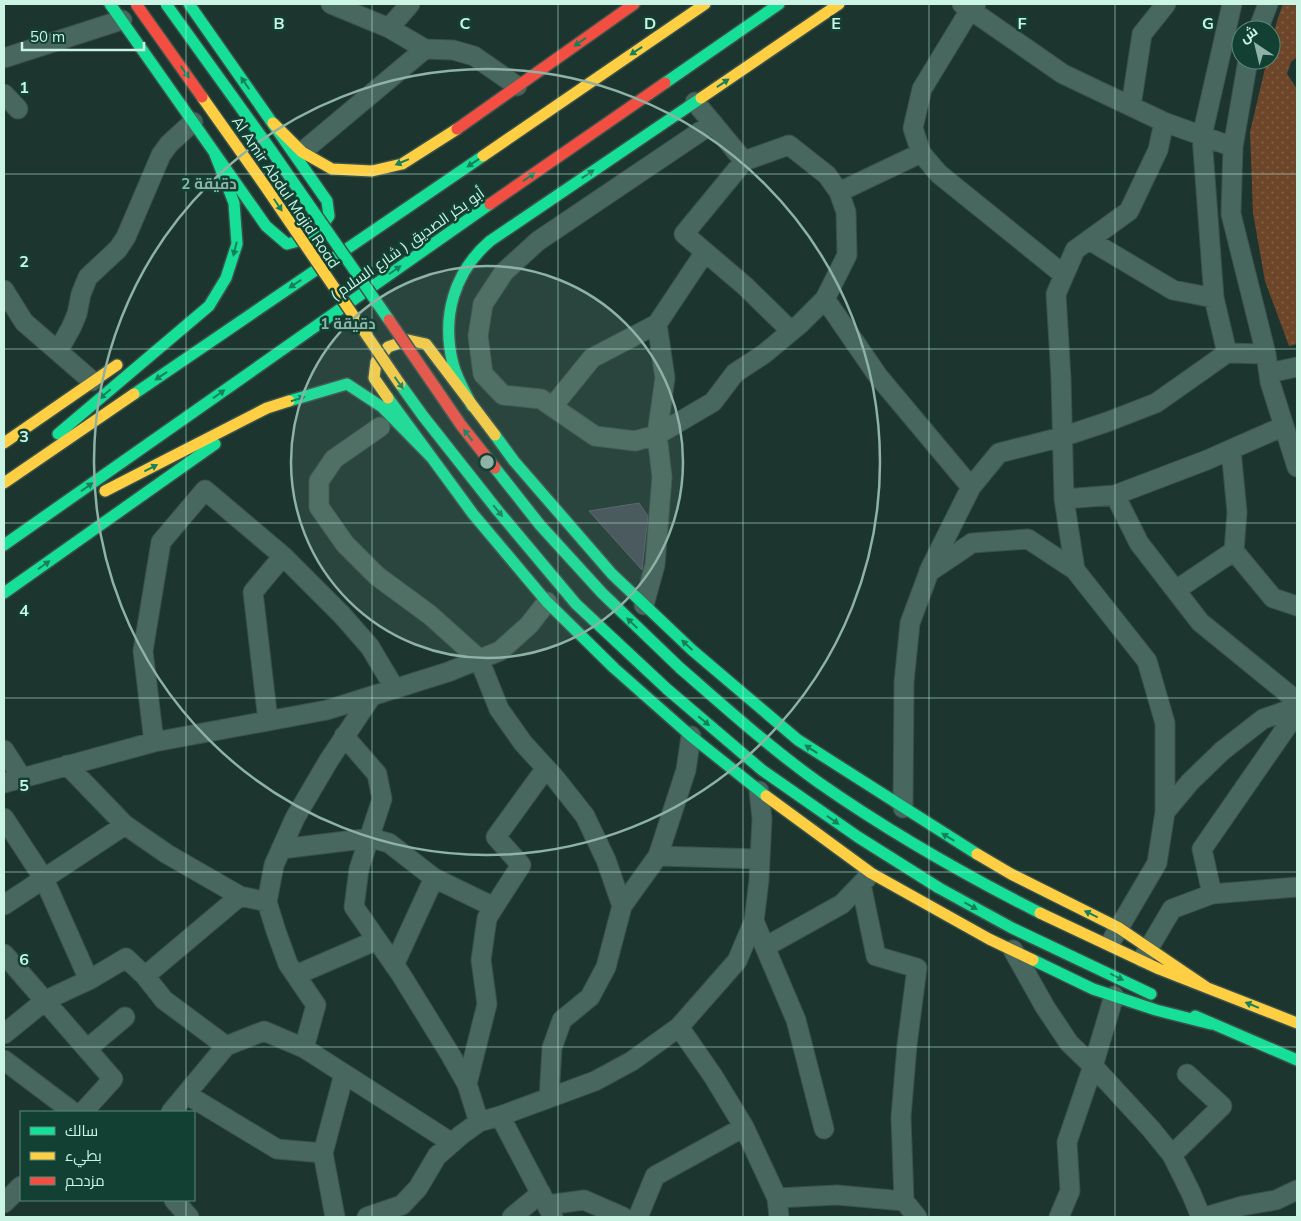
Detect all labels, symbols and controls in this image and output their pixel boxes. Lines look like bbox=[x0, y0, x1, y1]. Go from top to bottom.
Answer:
text: B bbox=[273, 13, 285, 33]
text: C bbox=[460, 13, 471, 33]
text: D bbox=[644, 13, 656, 33]
text: E bbox=[831, 13, 841, 33]
text: F bbox=[1017, 13, 1027, 33]
text: G bbox=[1202, 13, 1214, 33]
scale bar bbox=[22, 20, 145, 52]
north arrow bbox=[1231, 20, 1281, 70]
text: ش bbox=[1236, 22, 1261, 47]
text: 50 m bbox=[30, 27, 65, 46]
one-way arrow bbox=[573, 37, 587, 47]
one-way arrow bbox=[629, 46, 643, 56]
one-way arrow bbox=[180, 65, 190, 79]
one-way arrow bbox=[240, 76, 250, 90]
text: 1 bbox=[19, 77, 29, 97]
one-way arrow bbox=[716, 78, 729, 88]
street label: Al Amir Abdul Majid Road bbox=[228, 112, 344, 272]
one-way arrow bbox=[466, 158, 480, 168]
one-way arrow bbox=[395, 159, 409, 167]
one-way arrow bbox=[581, 169, 595, 179]
one-way arrow bbox=[522, 172, 536, 182]
text: 2 دقيقة bbox=[181, 174, 237, 193]
street label: ( شارع السلام ) أبو بكر الصديق bbox=[326, 183, 489, 306]
one-way arrow bbox=[273, 198, 283, 212]
one-way arrow bbox=[231, 241, 239, 256]
text: 2 bbox=[19, 251, 29, 271]
one-way arrow bbox=[388, 265, 402, 275]
one-way arrow bbox=[289, 279, 302, 289]
text: 1 دقيقة bbox=[320, 314, 376, 333]
one-way arrow bbox=[154, 371, 168, 381]
one-way arrow bbox=[394, 376, 404, 389]
one-way arrow bbox=[99, 388, 111, 399]
one-way arrow bbox=[213, 389, 226, 399]
one-way arrow bbox=[290, 394, 305, 402]
text: 3 bbox=[19, 426, 29, 446]
one-way arrow bbox=[463, 428, 474, 441]
centre of rings bbox=[478, 453, 496, 471]
one-way arrow bbox=[144, 464, 158, 472]
one-way arrow bbox=[80, 482, 93, 492]
one-way arrow bbox=[493, 505, 504, 518]
one-way arrow bbox=[37, 560, 51, 570]
text: 4 bbox=[19, 600, 29, 620]
one-way arrow bbox=[627, 617, 639, 629]
one-way arrow bbox=[681, 639, 693, 651]
one-way arrow bbox=[698, 715, 710, 727]
one-way arrow bbox=[805, 744, 818, 753]
text: 5 bbox=[19, 775, 29, 795]
one-way arrow bbox=[826, 815, 840, 825]
one-way arrow bbox=[941, 832, 954, 841]
one-way arrow bbox=[964, 901, 978, 910]
one-way arrow bbox=[1084, 910, 1098, 918]
text: 6 bbox=[19, 949, 29, 969]
one-way arrow bbox=[1110, 973, 1124, 981]
one-way arrow bbox=[1245, 1001, 1259, 1009]
legend bbox=[20, 1111, 195, 1201]
text: سالك bbox=[65, 1121, 98, 1140]
text: بطيء bbox=[65, 1146, 102, 1168]
text: مزدحم bbox=[65, 1171, 105, 1191]

